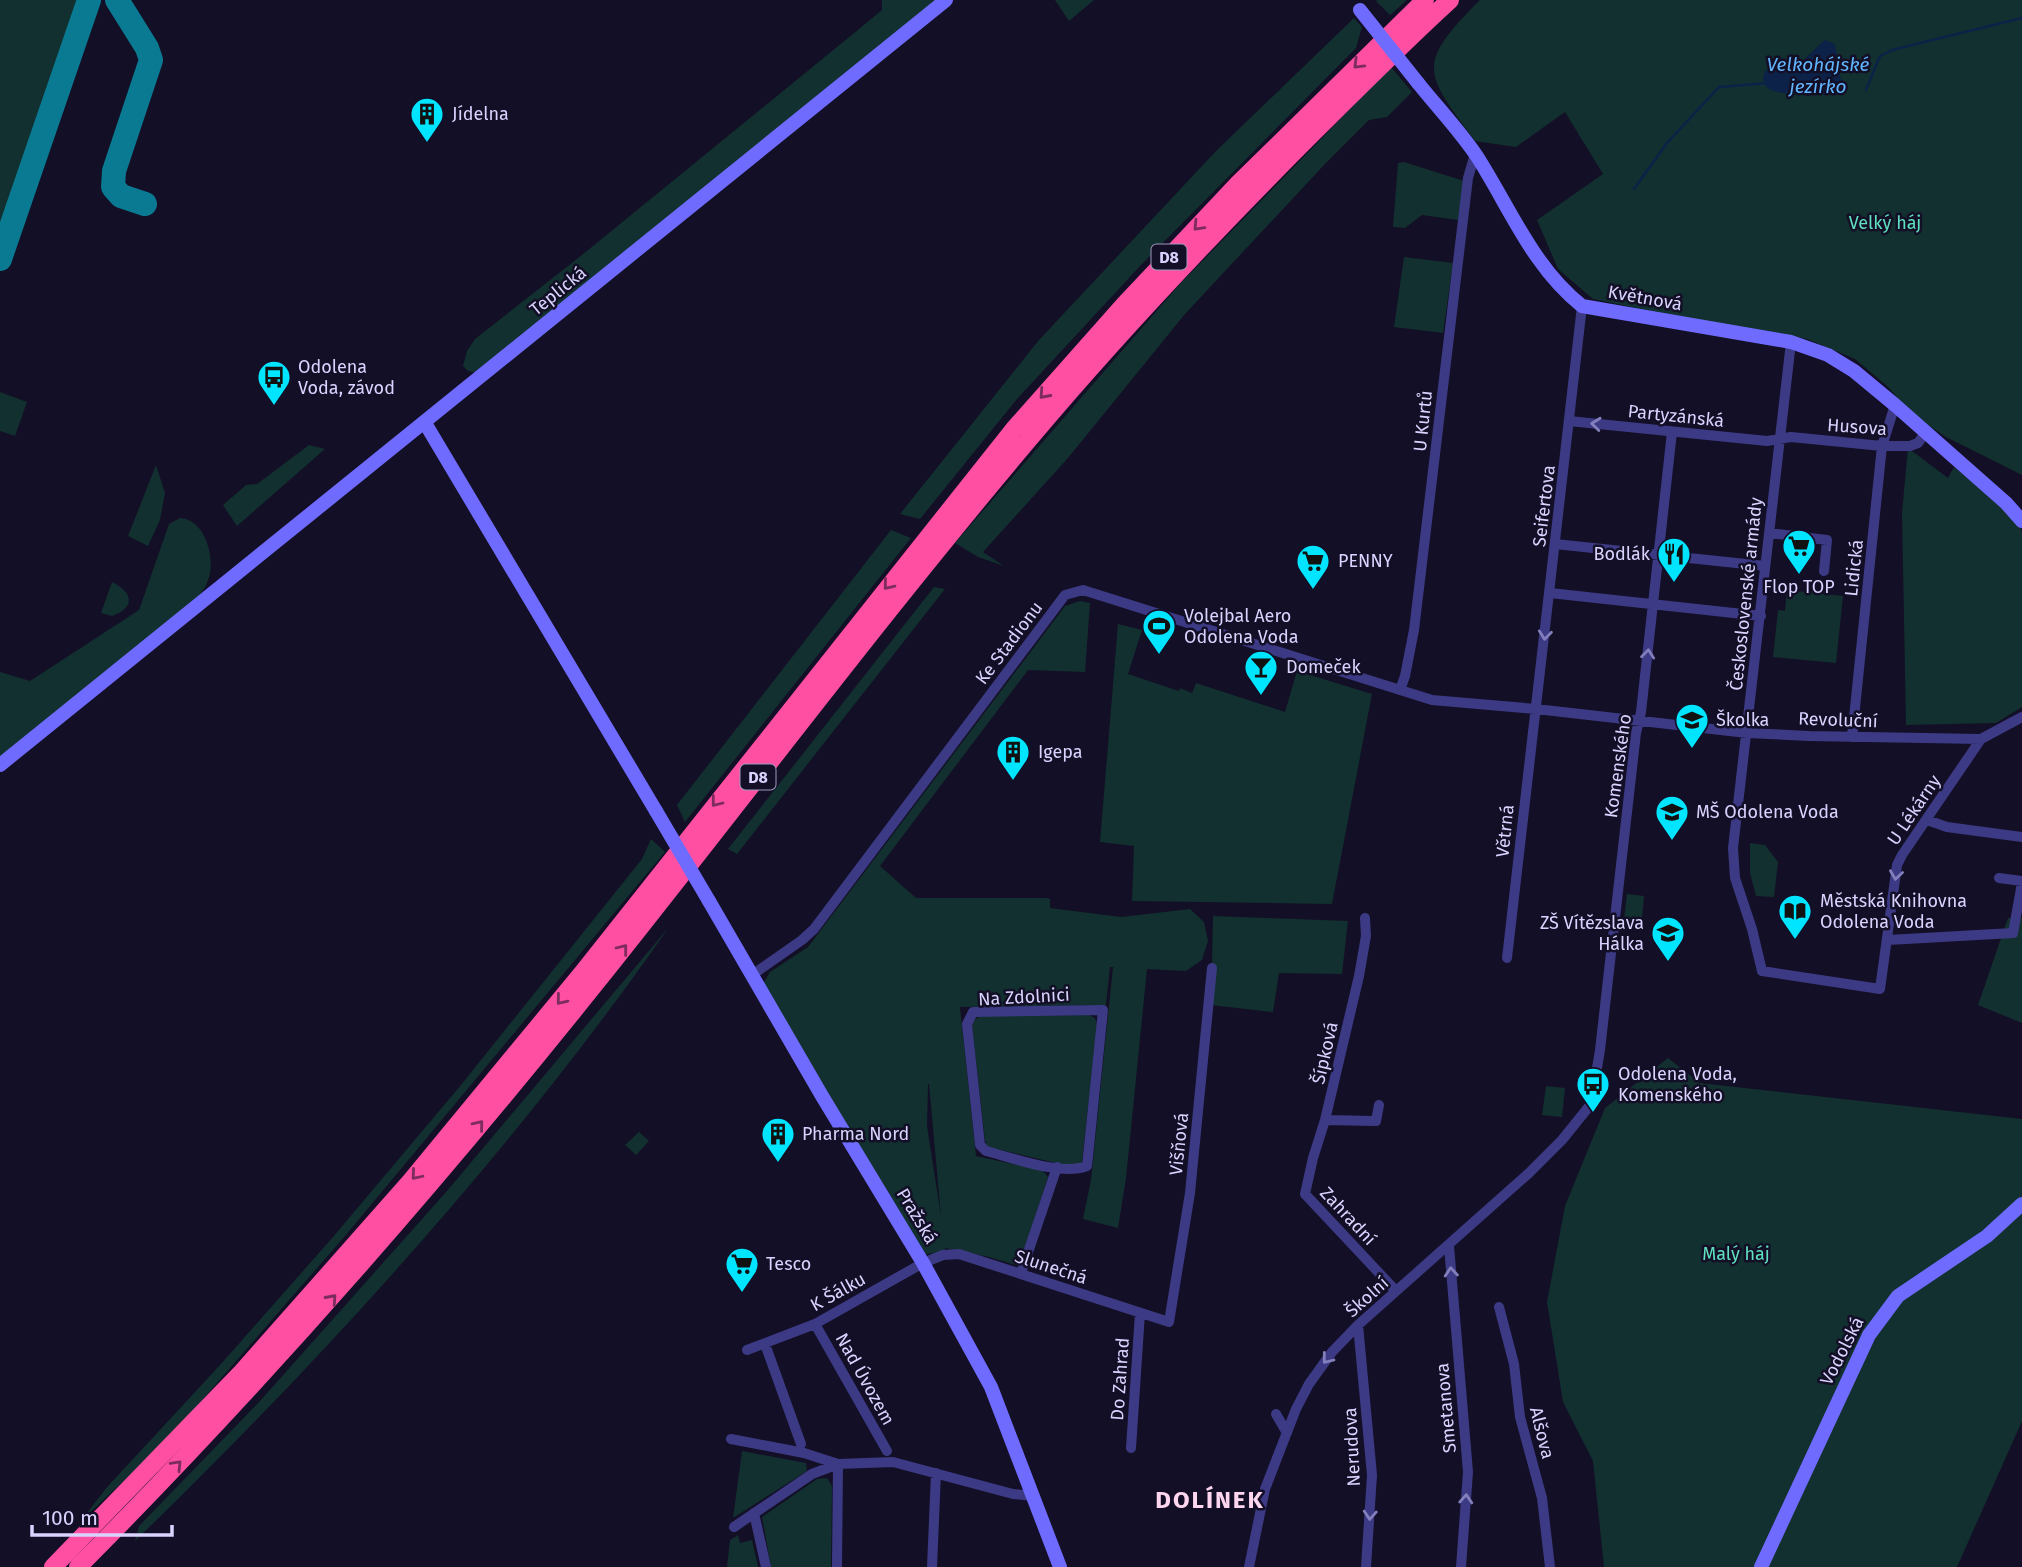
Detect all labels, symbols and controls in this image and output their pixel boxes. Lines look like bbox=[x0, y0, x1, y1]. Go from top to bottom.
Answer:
water label: Velkohájské jezírko bbox=[1767, 53, 1870, 98]
one-way arrow bbox=[1353, 56, 1366, 69]
building icon: Jídelna bbox=[408, 95, 446, 144]
place label: Jídelna bbox=[452, 103, 509, 125]
park label: Velký háj bbox=[1849, 212, 1921, 234]
one-way arrow bbox=[1194, 218, 1207, 231]
road number: D8 bbox=[1152, 244, 1186, 270]
street label: Teplická bbox=[525, 262, 591, 320]
street label: Květnová bbox=[1606, 281, 1684, 315]
place label: Odolena Voda, závod bbox=[298, 356, 395, 399]
bus stop icon: Odolena Voda, závod bbox=[255, 358, 293, 407]
one-way arrow bbox=[1040, 386, 1053, 399]
street label: U Kurtů bbox=[1409, 389, 1437, 453]
street label: Partyzánská bbox=[1627, 400, 1725, 432]
street label: Husova bbox=[1826, 414, 1888, 440]
one-way arrow bbox=[1590, 417, 1601, 432]
street label: Seifertova bbox=[1528, 464, 1560, 548]
street label: Československé armády bbox=[1725, 496, 1767, 692]
supermarket icon: Flop TOP bbox=[1780, 527, 1818, 576]
restaurant icon: Bodlák bbox=[1655, 535, 1693, 584]
street label: Lidická bbox=[1840, 538, 1868, 598]
supermarket icon: PENNY bbox=[1294, 542, 1332, 591]
place label: Bodlák bbox=[1594, 543, 1651, 565]
place label: PENNY bbox=[1338, 550, 1393, 572]
place label: Flop TOP bbox=[1763, 576, 1835, 598]
one-way arrow bbox=[884, 577, 897, 590]
street label: Ke Stadionu bbox=[971, 597, 1047, 689]
place label: Volejbal Aero Odolena Voda bbox=[1184, 605, 1298, 648]
sports icon: Volejbal Aero Odolena Voda bbox=[1140, 607, 1178, 656]
one-way arrow bbox=[1537, 629, 1552, 641]
bar icon: Domeček bbox=[1242, 648, 1280, 697]
one-way arrow bbox=[1640, 648, 1655, 659]
place label: Domeček bbox=[1286, 656, 1361, 678]
school or university icon: Školka bbox=[1673, 701, 1711, 750]
street label: Revoluční bbox=[1798, 708, 1878, 732]
place label: Školka bbox=[1716, 709, 1769, 731]
street label: Komenského bbox=[1600, 712, 1636, 820]
building icon: Igepa bbox=[994, 733, 1032, 782]
place label: Igepa bbox=[1038, 741, 1083, 763]
road number: D8 bbox=[740, 764, 776, 790]
street label: U Lékárny bbox=[1883, 771, 1946, 849]
school or university icon: MŠ Odolena Voda bbox=[1653, 793, 1691, 842]
one-way arrow bbox=[712, 794, 725, 806]
place label: MŠ Odolena Voda bbox=[1696, 801, 1839, 823]
street label: Větrná bbox=[1491, 803, 1519, 859]
one-way arrow bbox=[1889, 869, 1904, 881]
place label: Městská Knihovna Odolena Voda bbox=[1820, 890, 1967, 933]
library icon: Městská Knihovna Odolena Voda bbox=[1776, 892, 1814, 941]
place label: ZŠ Vítězslava Hálka bbox=[1540, 912, 1644, 955]
school or university icon: ZŠ Vítězslava Hálka bbox=[1649, 914, 1687, 963]
one-way arrow bbox=[614, 944, 627, 957]
street label: Na Zdolnici bbox=[978, 984, 1070, 1010]
one-way arrow bbox=[556, 992, 569, 1004]
street label: Šípková bbox=[1307, 1020, 1343, 1086]
place label: Odolena Voda, Komenského bbox=[1618, 1063, 1737, 1106]
bus stop icon: Odolena Voda, Komenského bbox=[1574, 1065, 1612, 1114]
street label: Višňová bbox=[1165, 1112, 1193, 1176]
building icon: Pharma Nord bbox=[759, 1115, 797, 1164]
one-way arrow bbox=[471, 1121, 483, 1134]
place label: Pharma Nord bbox=[802, 1123, 909, 1145]
one-way arrow bbox=[412, 1167, 424, 1180]
street label: Zahradní bbox=[1315, 1182, 1381, 1250]
street label: Pražská bbox=[892, 1184, 942, 1248]
park label: Malý háj bbox=[1702, 1243, 1770, 1265]
supermarket icon: Tesco bbox=[723, 1245, 761, 1294]
street label: Slunečná bbox=[1012, 1245, 1090, 1289]
place label: Tesco bbox=[766, 1253, 811, 1275]
one-way arrow bbox=[1444, 1266, 1459, 1277]
street label: K Šálku bbox=[807, 1268, 869, 1316]
street label: Školní bbox=[1341, 1272, 1393, 1322]
one-way arrow bbox=[324, 1294, 336, 1307]
street label: Vodolská bbox=[1815, 1313, 1869, 1389]
street label: Nad Úvozem bbox=[831, 1329, 900, 1429]
street label: Do Zahrad bbox=[1106, 1337, 1134, 1421]
one-way arrow bbox=[1323, 1351, 1336, 1363]
street label: Smetanova bbox=[1431, 1362, 1461, 1454]
street label: Alšova bbox=[1525, 1405, 1559, 1461]
street label: Nerudova bbox=[1339, 1407, 1365, 1487]
one-way arrow bbox=[168, 1460, 181, 1473]
district label: DOLÍNEK bbox=[1155, 1485, 1265, 1514]
one-way arrow bbox=[1458, 1493, 1473, 1504]
scale bar bbox=[32, 1494, 172, 1538]
text: 100 m bbox=[42, 1505, 98, 1531]
one-way arrow bbox=[1362, 1509, 1377, 1520]

